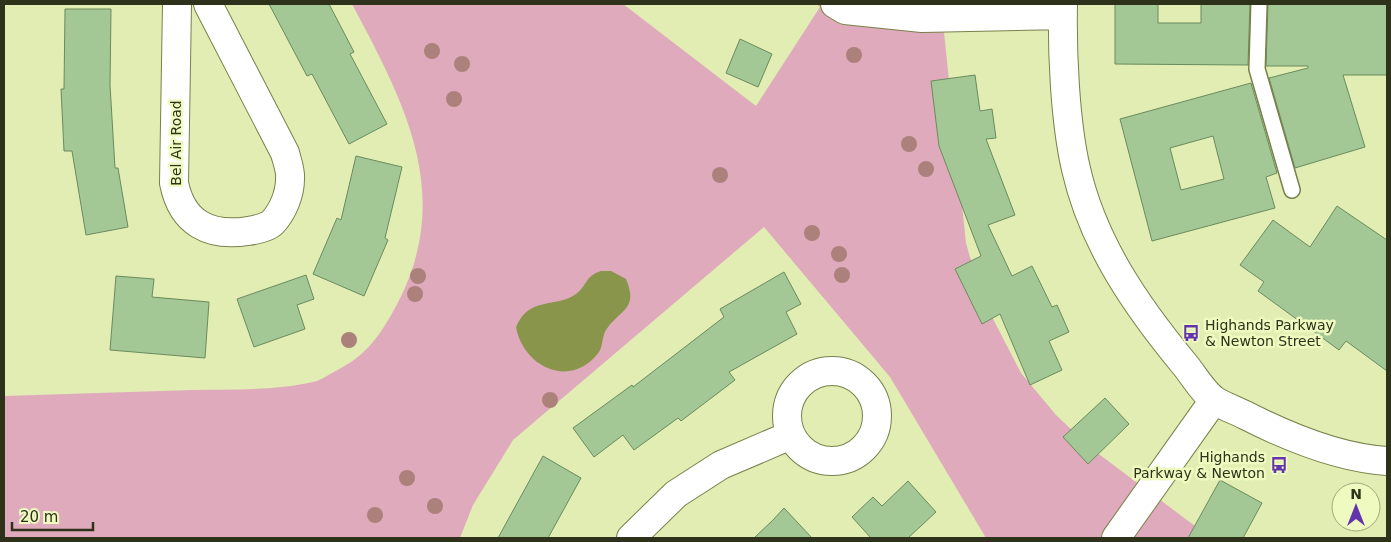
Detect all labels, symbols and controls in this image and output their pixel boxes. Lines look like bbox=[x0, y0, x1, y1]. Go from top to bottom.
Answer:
street label: Bel Air Road bbox=[168, 100, 184, 186]
place label: Highands Parkway & Newton Street bbox=[1205, 317, 1334, 349]
bus stop icon: Highands Parkway & Newton Street bbox=[1181, 323, 1201, 343]
place label: Highands Parkway & Newton bbox=[1133, 449, 1265, 481]
bus stop icon: Highands Parkway & Newton bbox=[1269, 455, 1289, 475]
north arrow bbox=[1331, 482, 1381, 532]
text: N bbox=[1350, 486, 1362, 502]
scale bar bbox=[12, 500, 94, 532]
text: 20 m bbox=[20, 508, 58, 526]

